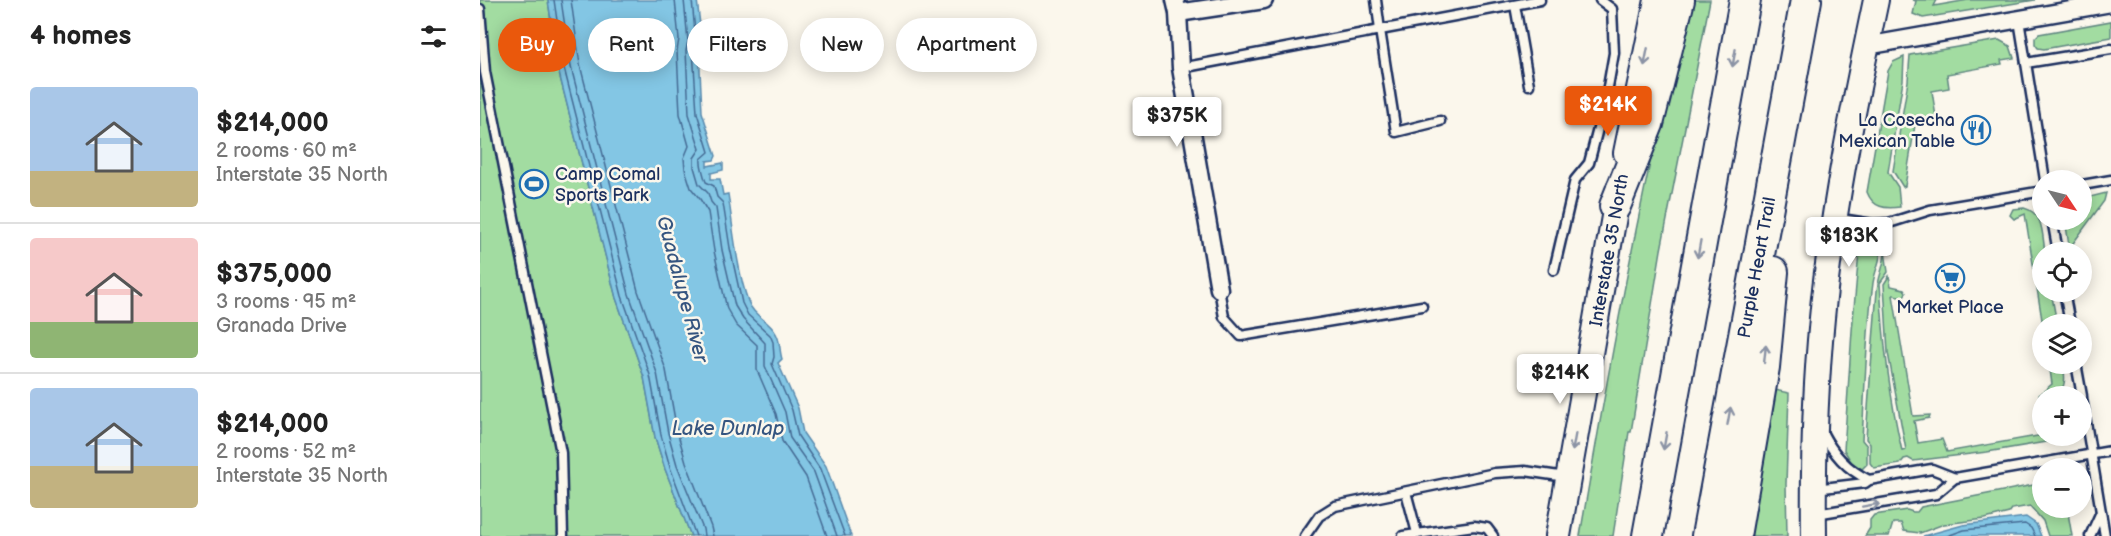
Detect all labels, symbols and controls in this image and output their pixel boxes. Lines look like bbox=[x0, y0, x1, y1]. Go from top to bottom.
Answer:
chip: Buy bbox=[498, 18, 576, 72]
chip: Rent bbox=[588, 18, 675, 72]
chip: Filters bbox=[687, 18, 788, 72]
chip: New bbox=[800, 18, 884, 72]
chip: Apartment bbox=[896, 18, 1037, 72]
icon: filters bbox=[417, 20, 450, 53]
text: 4 homes bbox=[30, 21, 131, 52]
one-way arrow bbox=[1640, 47, 1651, 67]
one-way arrow bbox=[1728, 47, 1739, 67]
pin: $214K bbox=[1566, 86, 1650, 137]
text: $214K bbox=[1579, 93, 1637, 117]
pin: $375K bbox=[1135, 97, 1219, 148]
text: $375K bbox=[1146, 104, 1208, 128]
text: $214,000 bbox=[216, 108, 329, 139]
place label: La Cosecha Mexican Table bbox=[1838, 110, 1955, 152]
icon: home bbox=[78, 111, 150, 183]
restaurant icon: La Cosecha Mexican Table bbox=[1960, 114, 1992, 146]
text: 2 rooms · 60 m² bbox=[216, 139, 357, 163]
text: Interstate 35 North bbox=[216, 163, 388, 187]
place label: Camp Comal Sports Park bbox=[555, 164, 660, 206]
sports icon: Camp Comal Sports Park bbox=[518, 168, 550, 200]
north arrow bbox=[2032, 170, 2092, 230]
map controls bbox=[2032, 170, 2092, 518]
street label: Interstate 35 North bbox=[1586, 172, 1633, 328]
street label: Purple Heart Trail bbox=[1734, 195, 1780, 340]
water label: Guadalupe River bbox=[651, 213, 714, 367]
pin: $183K bbox=[1807, 217, 1891, 268]
text: $183K bbox=[1820, 224, 1878, 248]
one-way arrow bbox=[1693, 239, 1704, 259]
button: locate bbox=[2032, 242, 2092, 302]
text: $375,000 bbox=[216, 259, 332, 290]
icon: home bbox=[78, 262, 150, 334]
supermarket icon: Market Place bbox=[1934, 262, 1966, 294]
text: 3 rooms · 95 m² bbox=[216, 290, 356, 314]
place label: Market Place bbox=[1896, 297, 2004, 318]
text: Granada Drive bbox=[216, 314, 347, 338]
button: layers bbox=[2032, 314, 2092, 374]
one-way arrow bbox=[1760, 344, 1771, 364]
pin: $214K bbox=[1518, 354, 1602, 405]
text: $214K bbox=[1531, 361, 1589, 385]
button: + bbox=[2032, 386, 2092, 446]
one-way arrow bbox=[1724, 407, 1735, 427]
text: $214,000 bbox=[216, 409, 329, 440]
icon: home bbox=[78, 412, 150, 484]
water label: Lake Dunlap bbox=[672, 417, 784, 441]
one-way arrow bbox=[1659, 431, 1670, 451]
one-way arrow bbox=[1569, 432, 1580, 451]
text: 2 rooms · 52 m² bbox=[216, 440, 356, 464]
button: − bbox=[2032, 458, 2092, 518]
text: Interstate 35 North bbox=[216, 464, 388, 488]
one-way arrow bbox=[1861, 499, 1881, 510]

